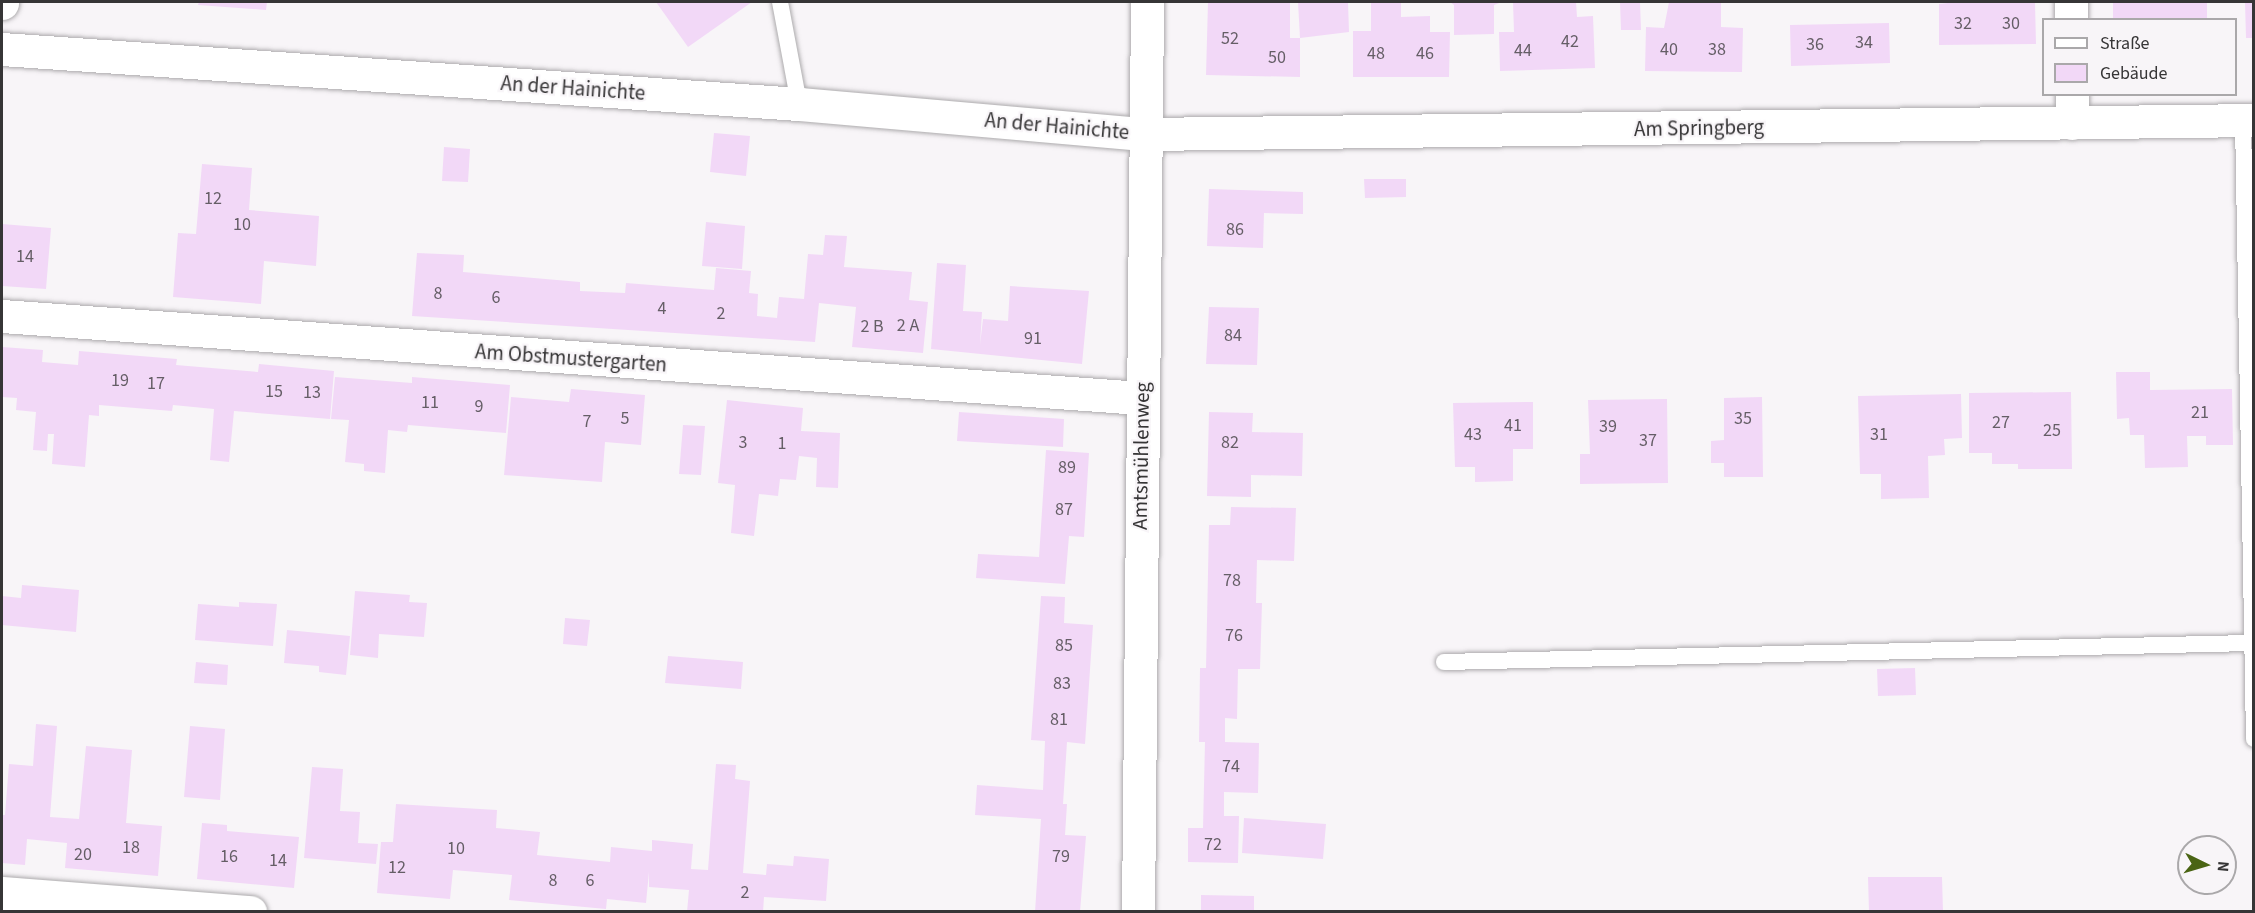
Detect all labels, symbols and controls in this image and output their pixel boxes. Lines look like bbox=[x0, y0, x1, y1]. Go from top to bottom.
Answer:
house number: 32 bbox=[1954, 13, 1972, 35]
house number: 30 bbox=[2002, 13, 2020, 35]
legend bbox=[2042, 18, 2237, 96]
house number: 52 bbox=[1221, 28, 1239, 50]
house number: 42 bbox=[1561, 31, 1579, 53]
text: Straße bbox=[2100, 31, 2149, 56]
house number: 34 bbox=[1855, 32, 1873, 54]
house number: 36 bbox=[1806, 34, 1824, 56]
house number: 40 bbox=[1660, 39, 1678, 61]
house number: 38 bbox=[1708, 39, 1726, 61]
house number: 44 bbox=[1514, 40, 1532, 62]
house number: 48 bbox=[1367, 43, 1385, 65]
house number: 46 bbox=[1416, 43, 1434, 65]
house number: 50 bbox=[1268, 47, 1286, 69]
text: Gebäude bbox=[2100, 61, 2168, 86]
street label: An der Hainichte bbox=[500, 70, 646, 106]
street label: An der Hainichte bbox=[984, 107, 1130, 145]
street label: Am Springberg bbox=[1634, 114, 1764, 142]
house number: 12 bbox=[204, 188, 222, 210]
house number: 10 bbox=[233, 214, 251, 236]
house number: 86 bbox=[1226, 219, 1244, 241]
house number: 14 bbox=[16, 246, 34, 268]
house number: 8 bbox=[434, 283, 442, 305]
house number: 6 bbox=[492, 287, 500, 309]
house number: 4 bbox=[658, 298, 666, 320]
house number: 2 bbox=[717, 303, 725, 325]
house number: 2 A bbox=[897, 315, 919, 337]
house number: 2 B bbox=[860, 316, 884, 338]
house number: 84 bbox=[1224, 325, 1242, 347]
house number: 91 bbox=[1024, 328, 1042, 350]
street label: Am Obstmustergarten bbox=[474, 339, 668, 377]
house number: 19 bbox=[111, 370, 129, 392]
house number: 17 bbox=[147, 373, 165, 395]
house number: 15 bbox=[265, 381, 283, 403]
house number: 13 bbox=[303, 382, 321, 404]
street label: Amtsmühlenweg bbox=[1127, 382, 1155, 530]
house number: 11 bbox=[421, 392, 439, 414]
house number: 9 bbox=[475, 396, 483, 418]
house number: 21 bbox=[2191, 402, 2209, 424]
house number: 5 bbox=[621, 408, 629, 430]
house number: 35 bbox=[1734, 408, 1752, 430]
house number: 7 bbox=[583, 411, 591, 433]
house number: 27 bbox=[1992, 412, 2010, 434]
house number: 41 bbox=[1504, 415, 1522, 437]
house number: 39 bbox=[1599, 416, 1617, 438]
house number: 25 bbox=[2043, 420, 2061, 442]
house number: 43 bbox=[1464, 424, 1482, 446]
house number: 31 bbox=[1870, 424, 1888, 446]
house number: 37 bbox=[1639, 430, 1657, 452]
house number: 3 bbox=[739, 432, 747, 454]
house number: 82 bbox=[1221, 432, 1239, 454]
house number: 1 bbox=[778, 433, 786, 455]
house number: 89 bbox=[1058, 457, 1076, 479]
house number: 87 bbox=[1055, 499, 1073, 521]
house number: 78 bbox=[1223, 570, 1241, 592]
house number: 76 bbox=[1225, 625, 1243, 647]
house number: 85 bbox=[1055, 635, 1073, 657]
house number: 83 bbox=[1053, 673, 1071, 695]
house number: 81 bbox=[1050, 709, 1068, 731]
house number: 74 bbox=[1222, 756, 1240, 778]
house number: 72 bbox=[1204, 834, 1222, 856]
north arrow bbox=[2177, 835, 2237, 895]
house number: 18 bbox=[122, 837, 140, 859]
house number: 10 bbox=[447, 838, 465, 860]
house number: 20 bbox=[74, 844, 92, 866]
house number: 16 bbox=[220, 846, 238, 868]
house number: 79 bbox=[1052, 846, 1070, 868]
house number: 14 bbox=[269, 850, 287, 872]
house number: 12 bbox=[388, 857, 406, 879]
text: N bbox=[2212, 860, 2234, 873]
house number: 8 bbox=[549, 870, 557, 892]
house number: 6 bbox=[586, 870, 594, 892]
house number: 2 bbox=[741, 882, 749, 904]

